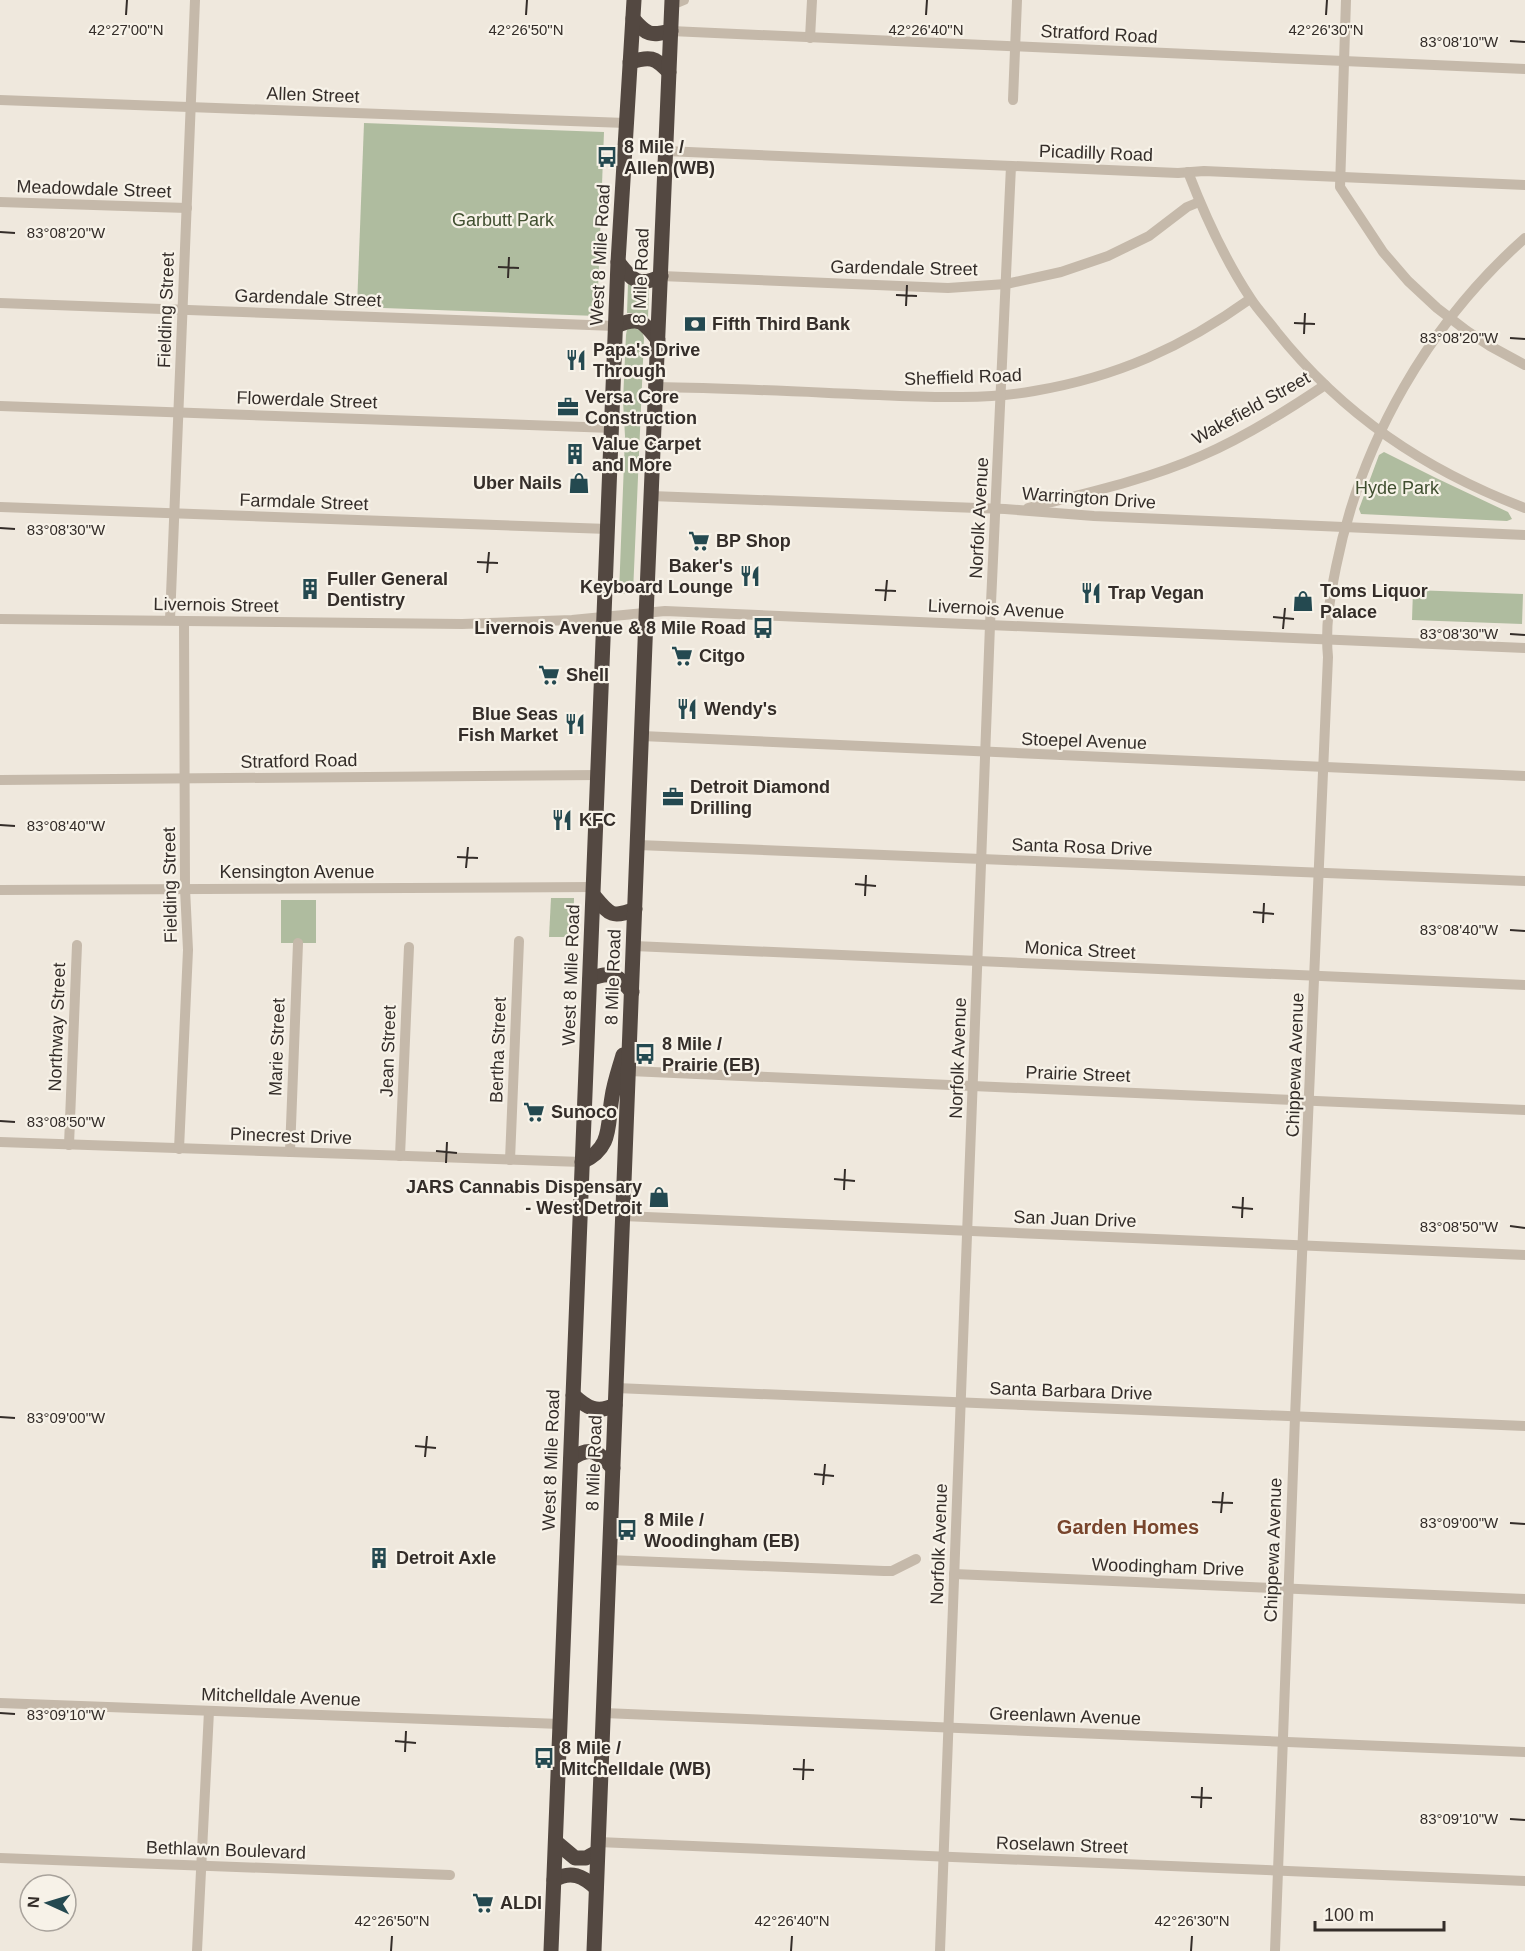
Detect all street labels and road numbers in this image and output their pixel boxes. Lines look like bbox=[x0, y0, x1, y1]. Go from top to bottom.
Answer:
street label: Stratford Road bbox=[1040, 21, 1158, 47]
street label: Allen Street bbox=[266, 83, 360, 107]
street label: Picadilly Road bbox=[1039, 141, 1153, 165]
street label: Meadowdale Street bbox=[16, 176, 172, 202]
street label: West 8 Mile Road bbox=[586, 184, 614, 326]
street label: 8 Mile Road bbox=[629, 228, 653, 324]
street label: Fielding Street bbox=[154, 252, 178, 368]
street label: Gardendale Street bbox=[830, 257, 978, 279]
street label: Gardendale Street bbox=[234, 285, 382, 311]
street label: Sheffield Road bbox=[904, 365, 1022, 389]
street label: Wakefield Street bbox=[1189, 367, 1313, 449]
street label: Flowerdale Street bbox=[236, 388, 378, 412]
street label: Norfolk Avenue bbox=[966, 457, 992, 579]
street label: Warrington Drive bbox=[1021, 483, 1157, 513]
street label: Farmdale Street bbox=[239, 490, 369, 514]
street label: Livernois Street bbox=[153, 594, 279, 616]
street label: Livernois Avenue bbox=[927, 595, 1065, 623]
street label: Stoepel Avenue bbox=[1021, 729, 1147, 753]
street label: Stratford Road bbox=[240, 750, 358, 772]
street label: Fielding Street bbox=[159, 827, 181, 943]
street label: Santa Rosa Drive bbox=[1011, 835, 1153, 859]
street label: Kensington Avenue bbox=[220, 862, 374, 882]
street label: West 8 Mile Road bbox=[559, 904, 583, 1046]
street label: 8 Mile Road bbox=[601, 929, 625, 1025]
street label: Monica Street bbox=[1024, 937, 1136, 963]
street label: Northway Street bbox=[45, 962, 69, 1092]
street label: Chippewa Avenue bbox=[1282, 992, 1308, 1138]
street label: Bertha Street bbox=[486, 997, 510, 1103]
street label: Norfolk Avenue bbox=[946, 997, 970, 1119]
street label: Marie Street bbox=[265, 998, 289, 1096]
street label: Jean Street bbox=[376, 1005, 400, 1097]
street label: Prairie Street bbox=[1025, 1062, 1131, 1086]
street label: Pinecrest Drive bbox=[230, 1124, 352, 1148]
street label: San Juan Drive bbox=[1013, 1207, 1137, 1231]
street label: Santa Barbara Drive bbox=[989, 1378, 1153, 1404]
street label: West 8 Mile Road bbox=[539, 1389, 563, 1531]
street label: 8 Mile Road bbox=[582, 1415, 606, 1511]
street label: Chippewa Avenue bbox=[1260, 1477, 1286, 1623]
street label: Norfolk Avenue bbox=[927, 1483, 951, 1605]
street label: Woodingham Drive bbox=[1091, 1554, 1245, 1580]
street label: Mitchelldale Avenue bbox=[201, 1684, 361, 1710]
street label: Greenlawn Avenue bbox=[989, 1703, 1141, 1729]
street label: Roselawn Street bbox=[996, 1833, 1128, 1857]
street label: Bethlawn Boulevard bbox=[146, 1837, 306, 1863]

